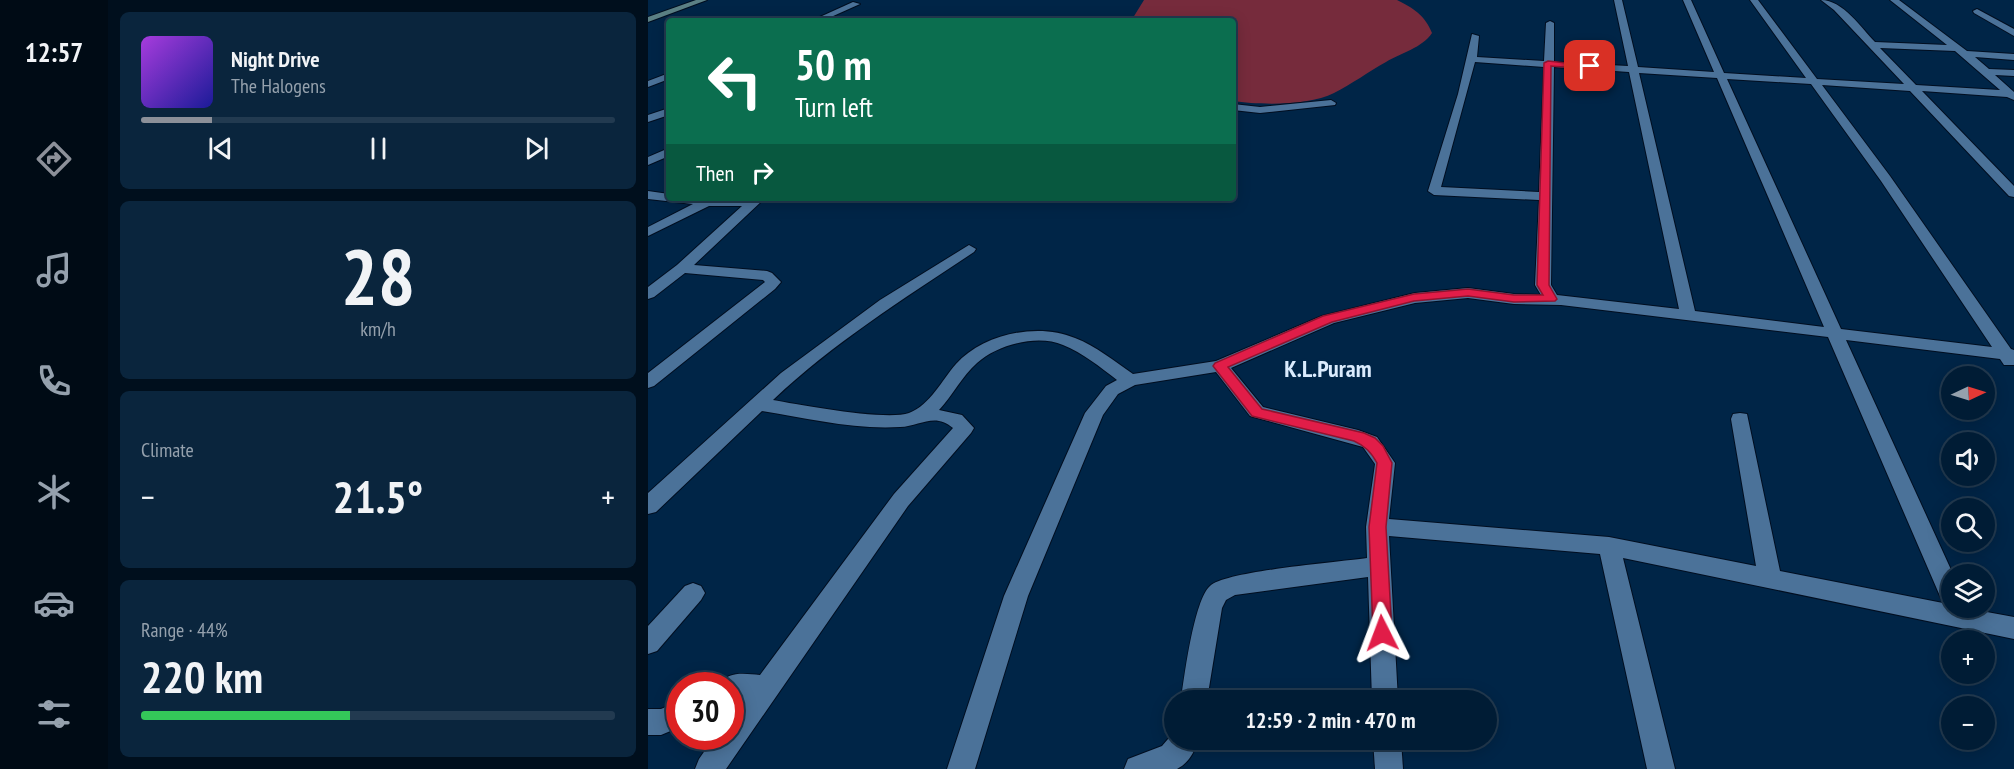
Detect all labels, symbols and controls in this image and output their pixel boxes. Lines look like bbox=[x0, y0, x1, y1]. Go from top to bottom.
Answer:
text: 12:57 bbox=[25, 35, 83, 69]
text: 50 m bbox=[795, 37, 872, 92]
pin bbox=[1564, 40, 1615, 91]
icon: left bbox=[696, 42, 774, 120]
text: Night Drive bbox=[231, 45, 320, 73]
icon: arrive bbox=[1573, 49, 1606, 82]
text: The Halogens bbox=[231, 73, 326, 99]
text: Turn left bbox=[795, 90, 873, 124]
icon: previous bbox=[204, 132, 237, 165]
icon: pause bbox=[362, 132, 395, 165]
icon: next bbox=[520, 132, 553, 165]
icon: directions bbox=[33, 138, 75, 180]
icon: right bbox=[746, 156, 779, 189]
text: Then bbox=[696, 159, 734, 187]
text: 28 bbox=[341, 226, 415, 327]
icon: music bbox=[33, 249, 75, 291]
text: km/h bbox=[360, 316, 396, 342]
district label: K.L.Puram bbox=[1284, 353, 1372, 384]
icon: phone bbox=[33, 360, 75, 402]
north arrow bbox=[1941, 366, 1995, 420]
map controls bbox=[1941, 366, 1995, 750]
button: sound bbox=[1941, 432, 1995, 486]
text: Climate bbox=[141, 437, 194, 463]
text: 21.5° bbox=[333, 467, 423, 525]
icon: climate bbox=[33, 471, 75, 513]
text: − bbox=[141, 475, 155, 518]
text: + bbox=[601, 475, 615, 518]
button: search bbox=[1941, 498, 1995, 552]
button: layers bbox=[1941, 564, 1995, 618]
icon: car bbox=[33, 582, 75, 624]
position arrow bbox=[1350, 601, 1414, 665]
text: Range · 44% bbox=[141, 617, 228, 643]
button: + bbox=[1941, 630, 1995, 684]
text: 220 km bbox=[141, 647, 263, 705]
speed limit sign: 30 bbox=[666, 672, 744, 750]
icon: filters bbox=[33, 693, 75, 735]
button: − bbox=[1941, 696, 1995, 750]
text: 12:59 · 2 min · 470 m bbox=[1245, 706, 1416, 734]

